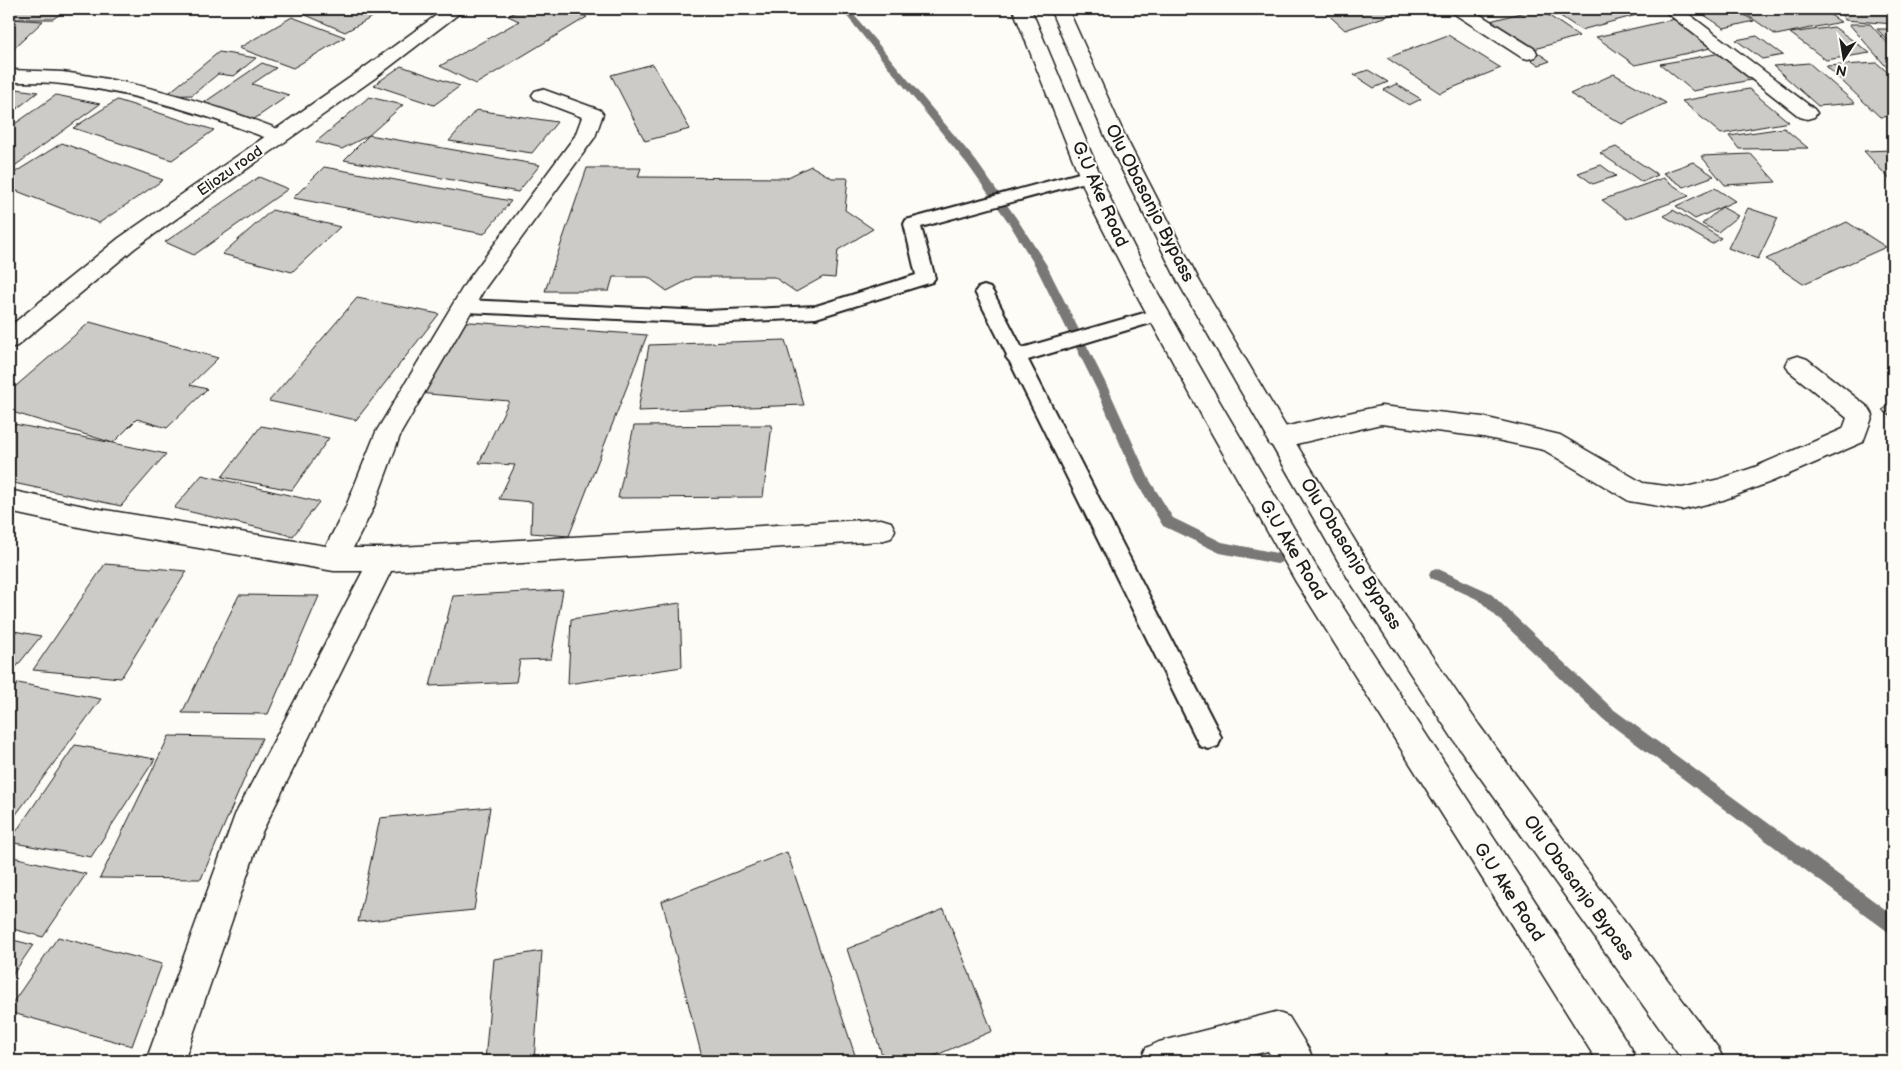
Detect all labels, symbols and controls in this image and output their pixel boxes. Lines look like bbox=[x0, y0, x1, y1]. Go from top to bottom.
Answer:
north arrow bbox=[1820, 32, 1870, 82]
text: N bbox=[1834, 61, 1848, 80]
street label: Olu Obasanjo Bypass bbox=[1101, 121, 1199, 285]
street label: G.U Ake Road bbox=[1067, 138, 1133, 250]
street label: Eliozu road bbox=[194, 142, 266, 200]
street label: Olu Obasanjo Bypass bbox=[1296, 475, 1406, 633]
street label: G.U Ake Road bbox=[1255, 496, 1331, 604]
street label: Olu Obasanjo Bypass bbox=[1519, 811, 1639, 965]
street label: G.U Ake Road bbox=[1469, 839, 1549, 945]

